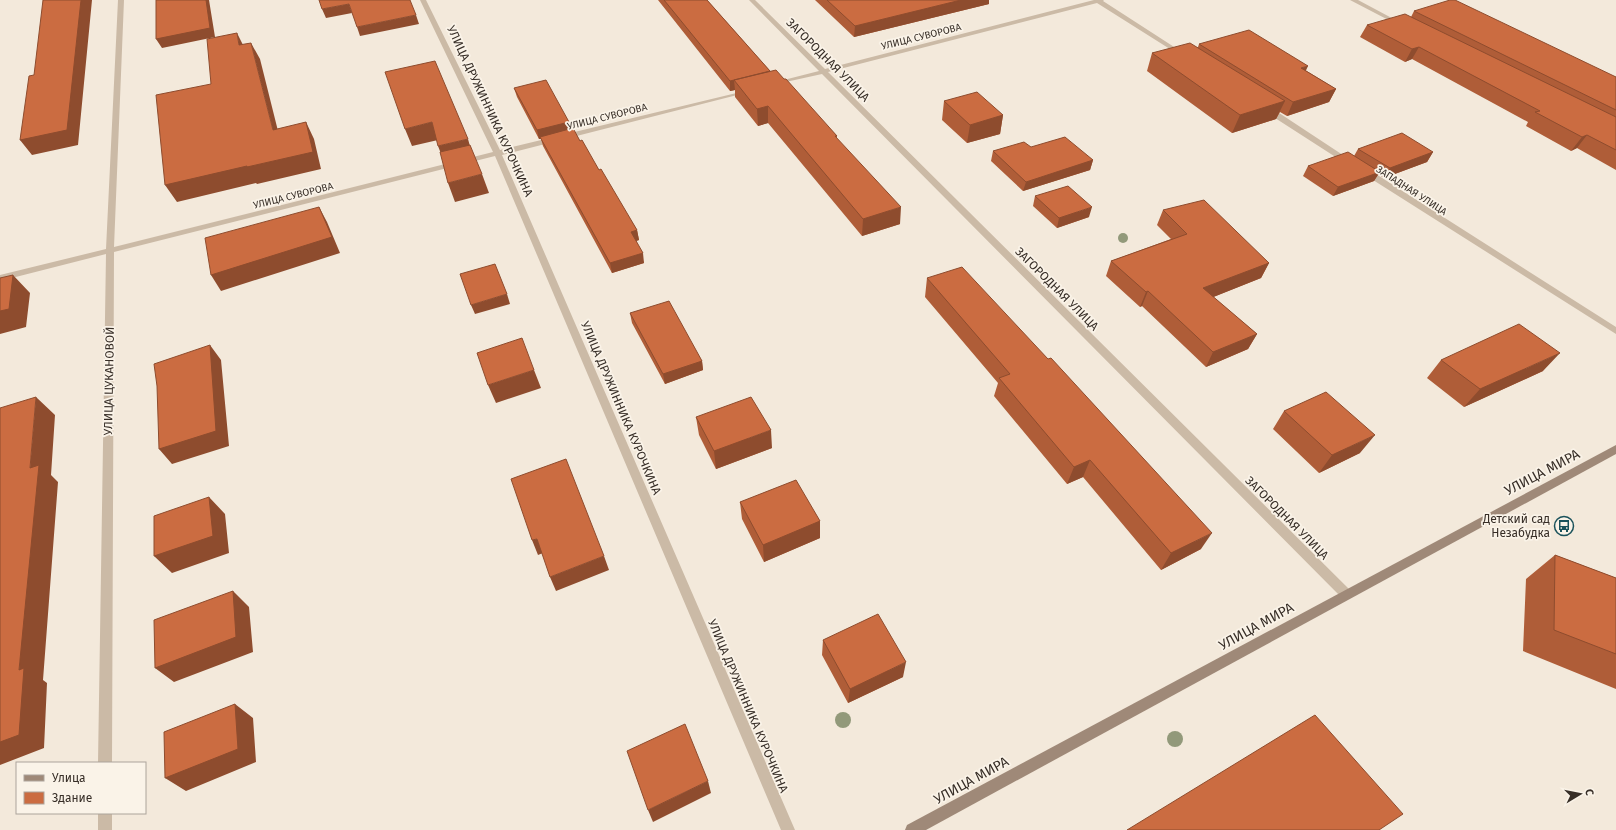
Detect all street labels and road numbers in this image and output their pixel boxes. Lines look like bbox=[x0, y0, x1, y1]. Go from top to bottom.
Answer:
street label: ЗАГОРОДНАЯ УЛИЦА bbox=[783, 15, 873, 105]
street label: УЛИЦА СУВОРОВА bbox=[880, 21, 963, 53]
street label: УЛИЦА ДРУЖИННИКА КУРОЧКИНА bbox=[444, 23, 536, 199]
street label: УЛИЦА СУВОРОВА bbox=[566, 101, 649, 133]
street label: ЗАПАДНАЯ УЛИЦА bbox=[1374, 164, 1449, 218]
street label: УЛИЦА СУВОРОВА bbox=[252, 180, 335, 212]
street label: ЗАГОРОДНАЯ УЛИЦА bbox=[1012, 244, 1102, 334]
street label: УЛИЦА ДРУЖИННИКА КУРОЧКИНА bbox=[578, 319, 664, 497]
street label: УЛИЦА ЦУКАНОВОЙ bbox=[100, 327, 117, 435]
street label: УЛИЦА МИРА bbox=[1502, 445, 1583, 499]
street label: ЗАГОРОДНАЯ УЛИЦА bbox=[1242, 473, 1332, 563]
street label: УЛИЦА МИРА bbox=[1216, 599, 1297, 654]
street label: УЛИЦА ДРУЖИННИКА КУРОЧКИНА bbox=[705, 617, 791, 795]
street label: УЛИЦА МИРА bbox=[931, 753, 1012, 808]

